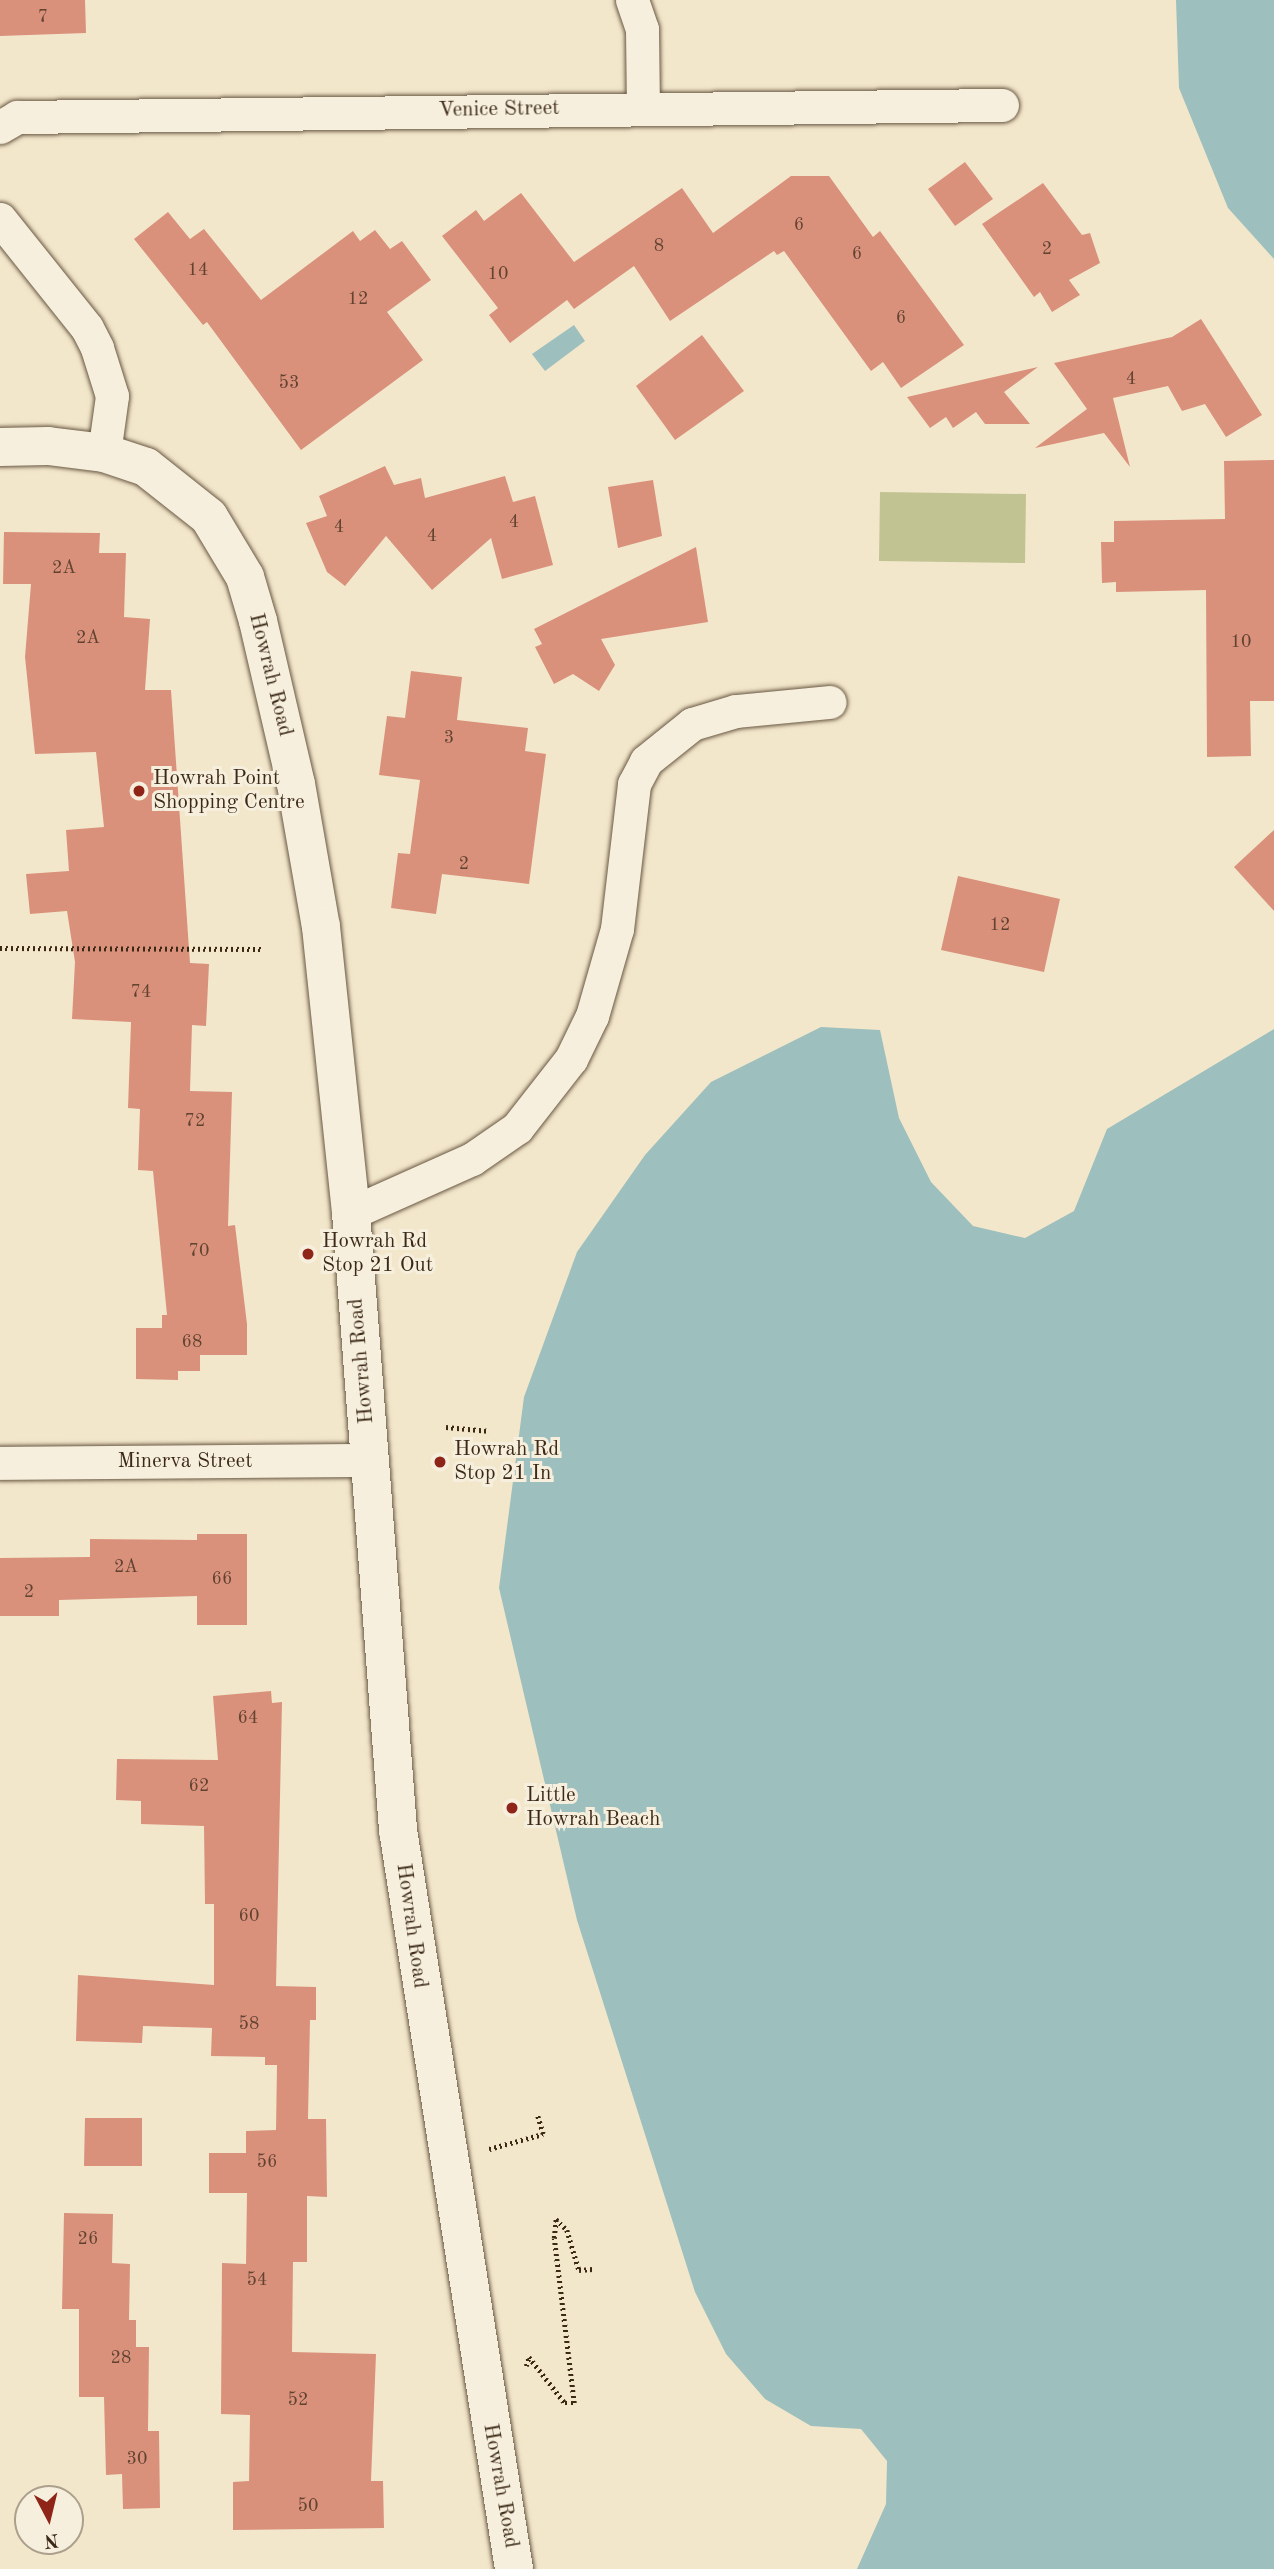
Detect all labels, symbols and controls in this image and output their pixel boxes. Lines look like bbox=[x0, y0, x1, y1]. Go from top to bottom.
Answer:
house number: 7 bbox=[38, 6, 48, 28]
street label: Venice Street bbox=[438, 96, 560, 124]
house number: 6 bbox=[794, 214, 804, 236]
house number: 8 bbox=[654, 235, 664, 257]
house number: 2 bbox=[1042, 238, 1052, 260]
house number: 6 bbox=[852, 243, 862, 265]
house number: 14 bbox=[188, 259, 208, 281]
house number: 10 bbox=[488, 263, 508, 285]
house number: 12 bbox=[348, 288, 368, 310]
house number: 6 bbox=[896, 307, 906, 329]
house number: 4 bbox=[1126, 368, 1136, 390]
house number: 53 bbox=[279, 372, 299, 394]
house number: 4 bbox=[509, 511, 519, 533]
house number: 4 bbox=[334, 516, 344, 538]
house number: 4 bbox=[427, 525, 437, 547]
house number: 2A bbox=[52, 557, 76, 579]
street label: Howrah Road bbox=[243, 611, 297, 739]
house number: 2A bbox=[76, 627, 100, 649]
house number: 10 bbox=[1231, 631, 1251, 653]
house number: 3 bbox=[444, 727, 454, 749]
place label: Howrah Point Shopping Centre bbox=[153, 766, 305, 816]
marker: Howrah Point Shopping Centre bbox=[131, 783, 147, 799]
house number: 2 bbox=[459, 853, 469, 875]
house number: 12 bbox=[990, 914, 1010, 936]
house number: 74 bbox=[131, 981, 151, 1003]
house number: 72 bbox=[185, 1110, 205, 1132]
place label: Howrah Rd Stop 21 Out bbox=[322, 1229, 433, 1279]
house number: 70 bbox=[189, 1240, 209, 1262]
marker: Howrah Rd Stop 21 Out bbox=[300, 1246, 316, 1262]
street label: Howrah Road bbox=[344, 1297, 380, 1425]
house number: 68 bbox=[182, 1331, 202, 1353]
place label: Howrah Rd Stop 21 In bbox=[454, 1437, 559, 1487]
street label: Minerva Street bbox=[117, 1449, 253, 1475]
marker: Howrah Rd Stop 21 In bbox=[432, 1454, 448, 1470]
house number: 2A bbox=[114, 1556, 138, 1578]
house number: 66 bbox=[212, 1568, 232, 1590]
house number: 2 bbox=[24, 1581, 34, 1603]
house number: 64 bbox=[238, 1707, 258, 1729]
house number: 62 bbox=[189, 1775, 209, 1797]
place label: Little Howrah Beach bbox=[526, 1783, 660, 1833]
marker: Little Howrah Beach bbox=[504, 1800, 520, 1816]
street label: Howrah Road bbox=[390, 1862, 432, 1990]
house number: 60 bbox=[239, 1905, 259, 1927]
house number: 58 bbox=[239, 2013, 259, 2035]
house number: 56 bbox=[257, 2151, 277, 2173]
house number: 26 bbox=[78, 2228, 98, 2250]
house number: 54 bbox=[247, 2269, 267, 2291]
house number: 28 bbox=[111, 2347, 131, 2369]
house number: 52 bbox=[288, 2389, 308, 2411]
street label: Howrah Road bbox=[477, 2422, 523, 2550]
house number: 30 bbox=[127, 2448, 147, 2470]
north arrow bbox=[14, 2485, 84, 2555]
house number: 50 bbox=[298, 2495, 318, 2517]
text: N bbox=[43, 2529, 60, 2550]

